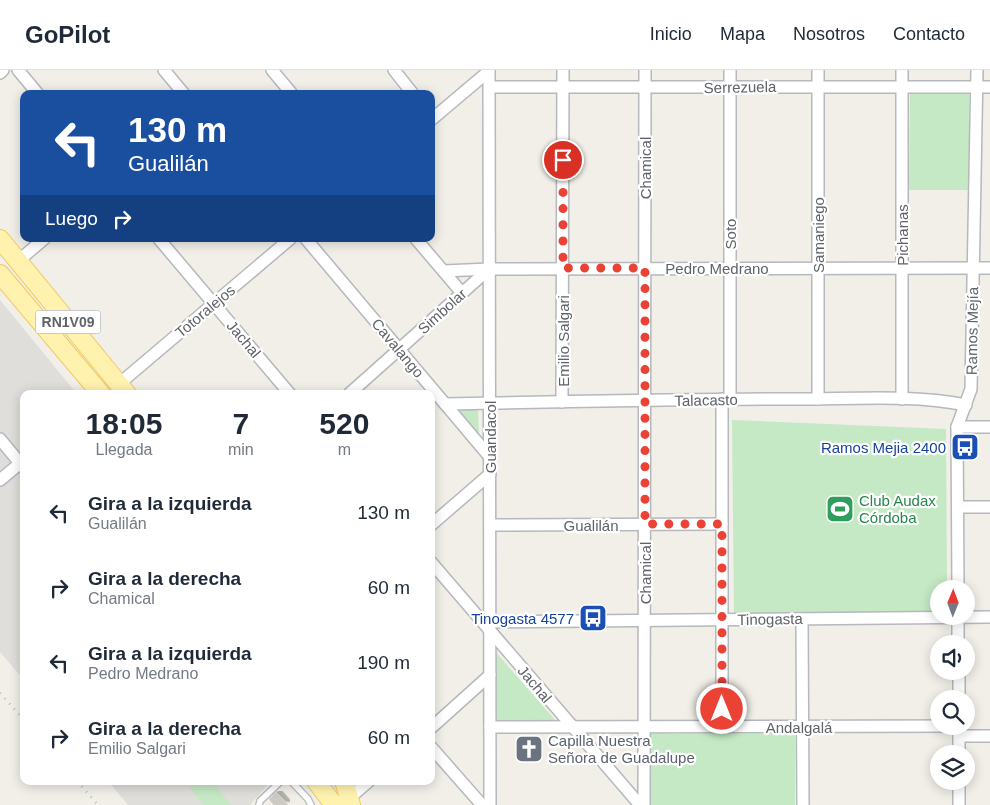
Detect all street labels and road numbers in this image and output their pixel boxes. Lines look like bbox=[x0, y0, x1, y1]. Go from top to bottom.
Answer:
street label: Serrezuela bbox=[704, 78, 777, 96]
street label: Chamical bbox=[637, 137, 654, 199]
street label: Samaniego bbox=[810, 197, 827, 273]
street label: Pichanas bbox=[894, 204, 911, 266]
street label: Soto bbox=[722, 219, 739, 249]
street label: Pedro Medrano bbox=[665, 260, 769, 277]
street label: Totoralejos bbox=[172, 281, 238, 341]
street label: Simbolar bbox=[414, 285, 470, 337]
street label: Ramos Mejía bbox=[963, 286, 981, 375]
street label: Emilio Salgari bbox=[555, 295, 572, 387]
road number: RN1V09 bbox=[36, 310, 100, 334]
street label: Cavalango bbox=[368, 315, 428, 381]
street label: Jachal bbox=[224, 317, 264, 361]
street label: Talacasto bbox=[674, 391, 738, 409]
street label: Guandacol bbox=[482, 401, 499, 473]
street label: Gualilán bbox=[563, 517, 619, 534]
street label: Chamical bbox=[637, 542, 654, 604]
street label: Tinogasta bbox=[737, 610, 803, 628]
street label: Jachal bbox=[515, 662, 555, 706]
street label: Andalgalá bbox=[766, 719, 833, 736]

